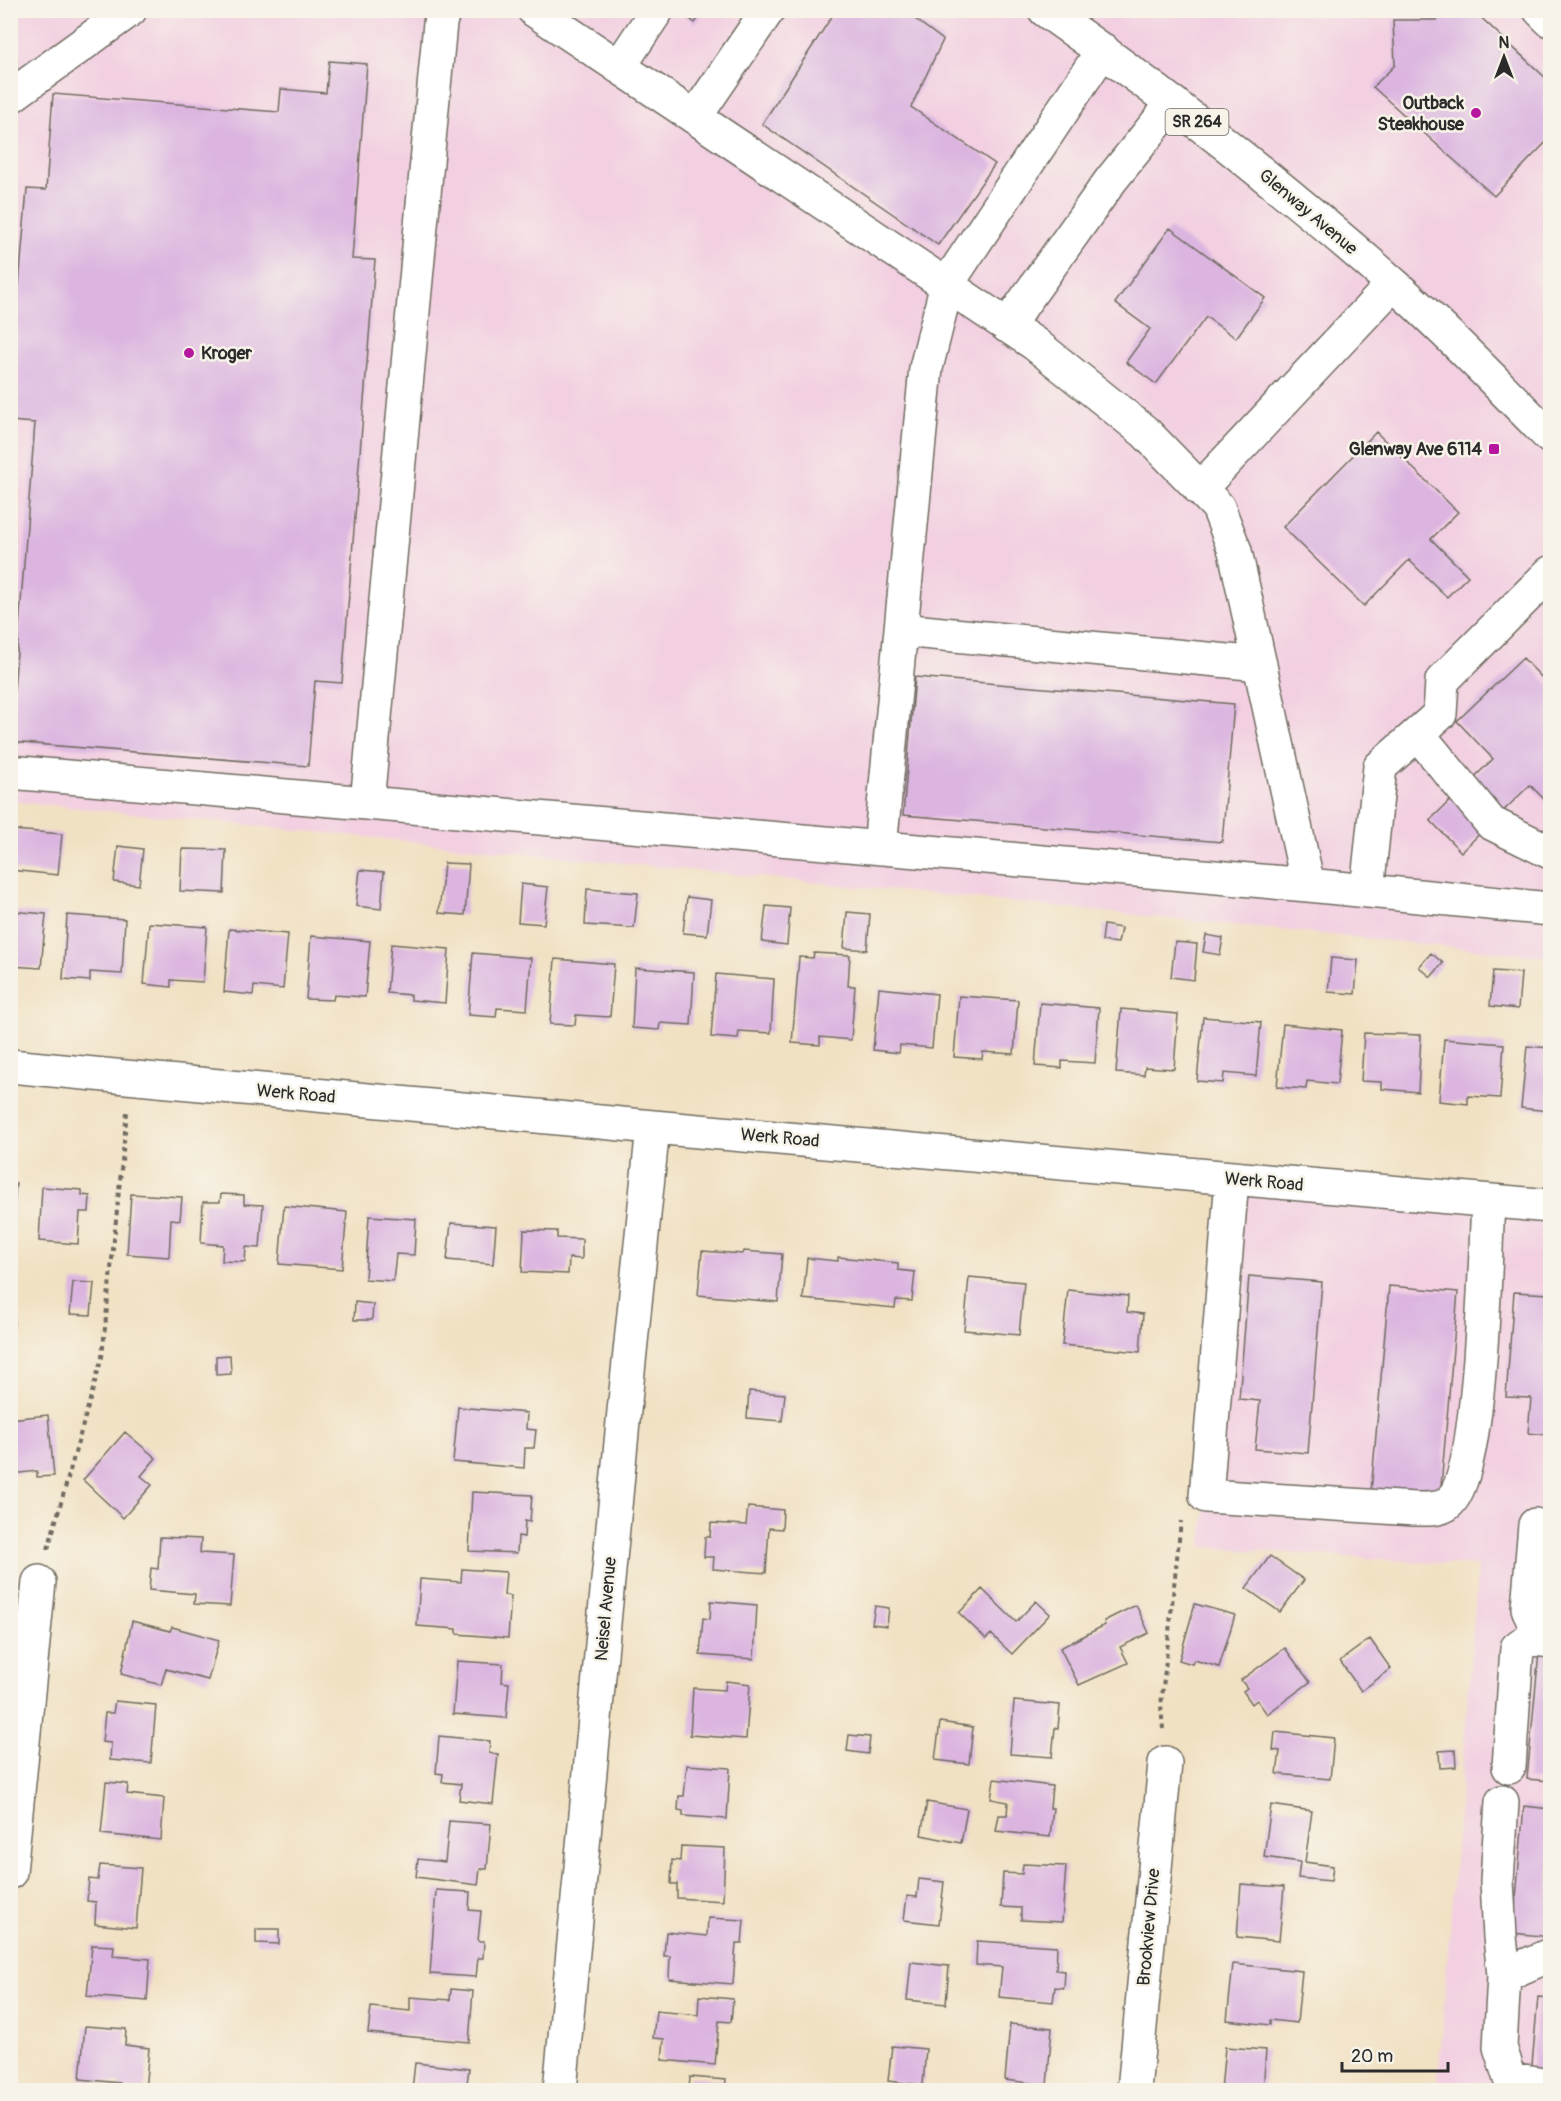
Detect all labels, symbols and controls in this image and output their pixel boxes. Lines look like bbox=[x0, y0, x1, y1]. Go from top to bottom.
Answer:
north arrow bbox=[1474, 27, 1534, 87]
text: N bbox=[1499, 33, 1510, 53]
place label: Outback Steakhouse bbox=[1377, 92, 1465, 136]
marker: Outback Steakhouse bbox=[1469, 106, 1483, 120]
road number: SR 264 bbox=[1166, 109, 1228, 135]
street label: Glenway Avenue bbox=[1254, 164, 1362, 260]
place label: Kroger bbox=[201, 342, 253, 365]
marker: Kroger bbox=[182, 346, 196, 360]
place label: Glenway Ave 6114 bbox=[1349, 438, 1483, 461]
marker: Glenway Ave 6114 bbox=[1487, 442, 1501, 456]
street label: Werk Road bbox=[255, 1079, 337, 1109]
street label: Werk Road bbox=[739, 1123, 821, 1153]
street label: Werk Road bbox=[1223, 1167, 1305, 1197]
street label: Neisel Avenue bbox=[590, 1556, 622, 1662]
street label: Brookview Drive bbox=[1132, 1867, 1166, 1987]
scale bar bbox=[1342, 2035, 1448, 2073]
text: 20 m bbox=[1351, 2045, 1393, 2068]

